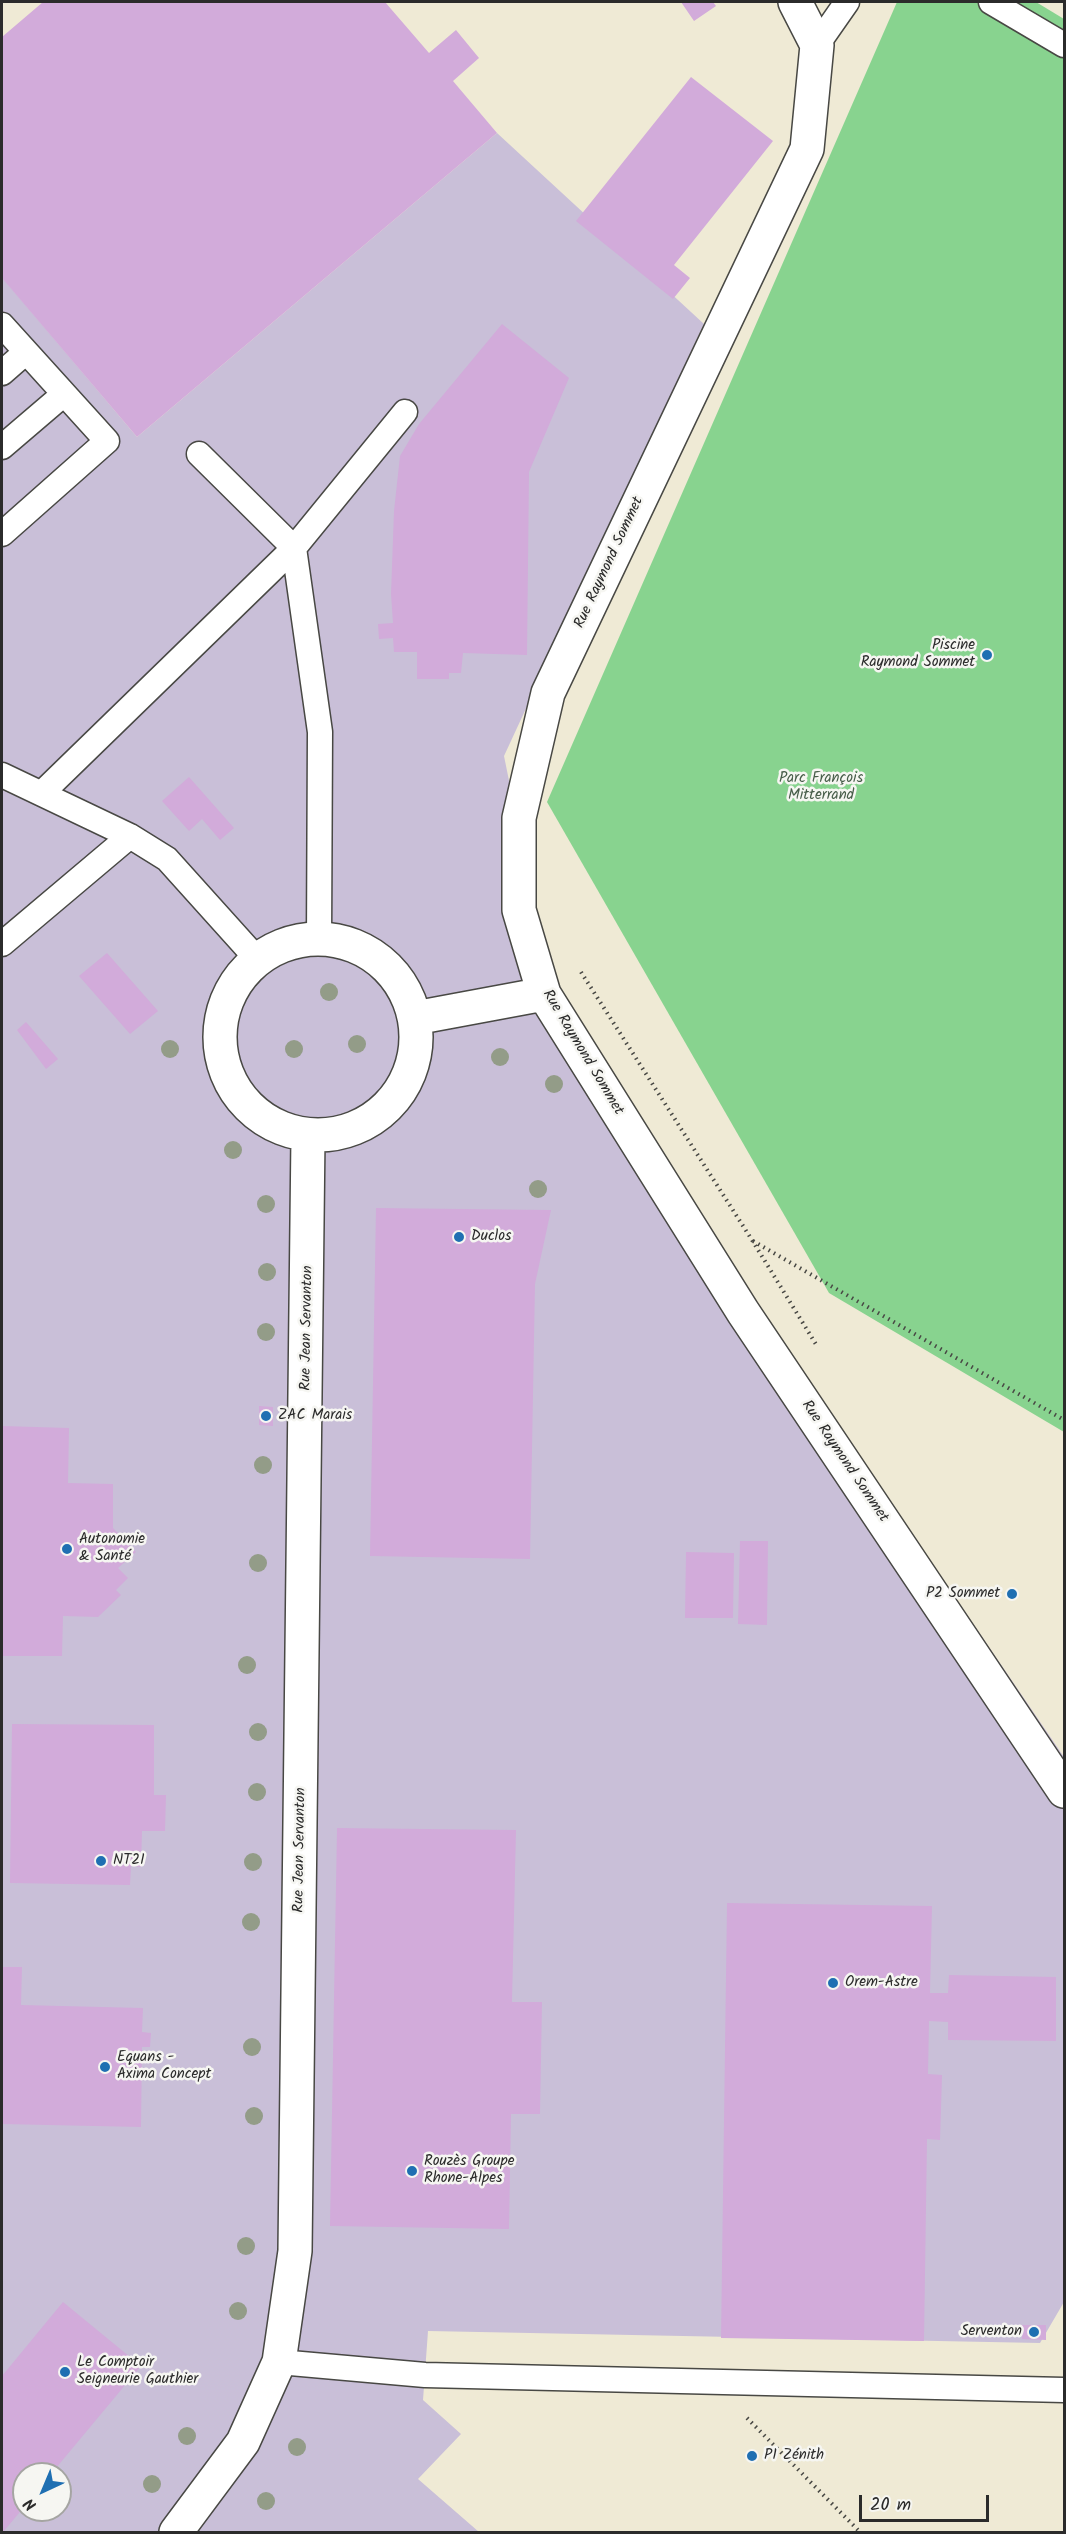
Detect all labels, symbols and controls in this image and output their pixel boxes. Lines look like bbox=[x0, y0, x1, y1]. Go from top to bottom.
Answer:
street label: Rue Raymond Sommet bbox=[572, 494, 648, 632]
place label: Piscine Raymond Sommet bbox=[861, 637, 975, 672]
marker: Piscine Raymond Sommet bbox=[980, 648, 994, 662]
park label: Parc François Mitterrand bbox=[779, 770, 863, 805]
street label: Rue Raymond Sommet bbox=[537, 987, 627, 1119]
place label: Duclos bbox=[471, 1228, 511, 1246]
marker: Duclos bbox=[452, 1230, 466, 1244]
street label: Rue Jean Servanton bbox=[298, 1265, 318, 1391]
street label: Rue Raymond Sommet bbox=[797, 1398, 891, 1526]
place label: ZAC Marais bbox=[278, 1407, 352, 1425]
marker: ZAC Marais bbox=[259, 1409, 273, 1423]
place label: Autonomie & Santé bbox=[79, 1531, 145, 1566]
marker: Autonomie & Santé bbox=[60, 1542, 74, 1556]
place label: P2 Sommet bbox=[926, 1585, 1000, 1603]
marker: P2 Sommet bbox=[1005, 1587, 1019, 1601]
street label: Rue Jean Servanton bbox=[291, 1787, 311, 1913]
place label: NT2I bbox=[113, 1852, 145, 1870]
marker: NT2I bbox=[94, 1854, 108, 1868]
place label: Orem-Astre bbox=[845, 1974, 918, 1992]
marker: Orem-Astre bbox=[826, 1976, 840, 1990]
place label: Equans - Axima Concept bbox=[117, 2049, 211, 2084]
marker: Equans - Axima Concept bbox=[98, 2060, 112, 2074]
place label: Rouzès Groupe Rhone-Alpes bbox=[424, 2153, 514, 2188]
marker: Rouzès Groupe Rhone-Alpes bbox=[405, 2164, 419, 2178]
place label: Serventon bbox=[961, 2323, 1022, 2341]
marker: Serventon bbox=[1027, 2325, 1041, 2339]
place label: Le Comptoir Seigneurie Gauthier bbox=[77, 2354, 198, 2389]
marker: Le Comptoir Seigneurie Gauthier bbox=[58, 2365, 72, 2379]
place label: P1 Zénith bbox=[764, 2447, 824, 2465]
marker: P1 Zénith bbox=[745, 2449, 759, 2463]
north arrow bbox=[12, 2462, 72, 2522]
scale bar bbox=[862, 2483, 992, 2521]
text: N bbox=[18, 2491, 43, 2516]
text: 20 m bbox=[870, 2491, 911, 2520]

